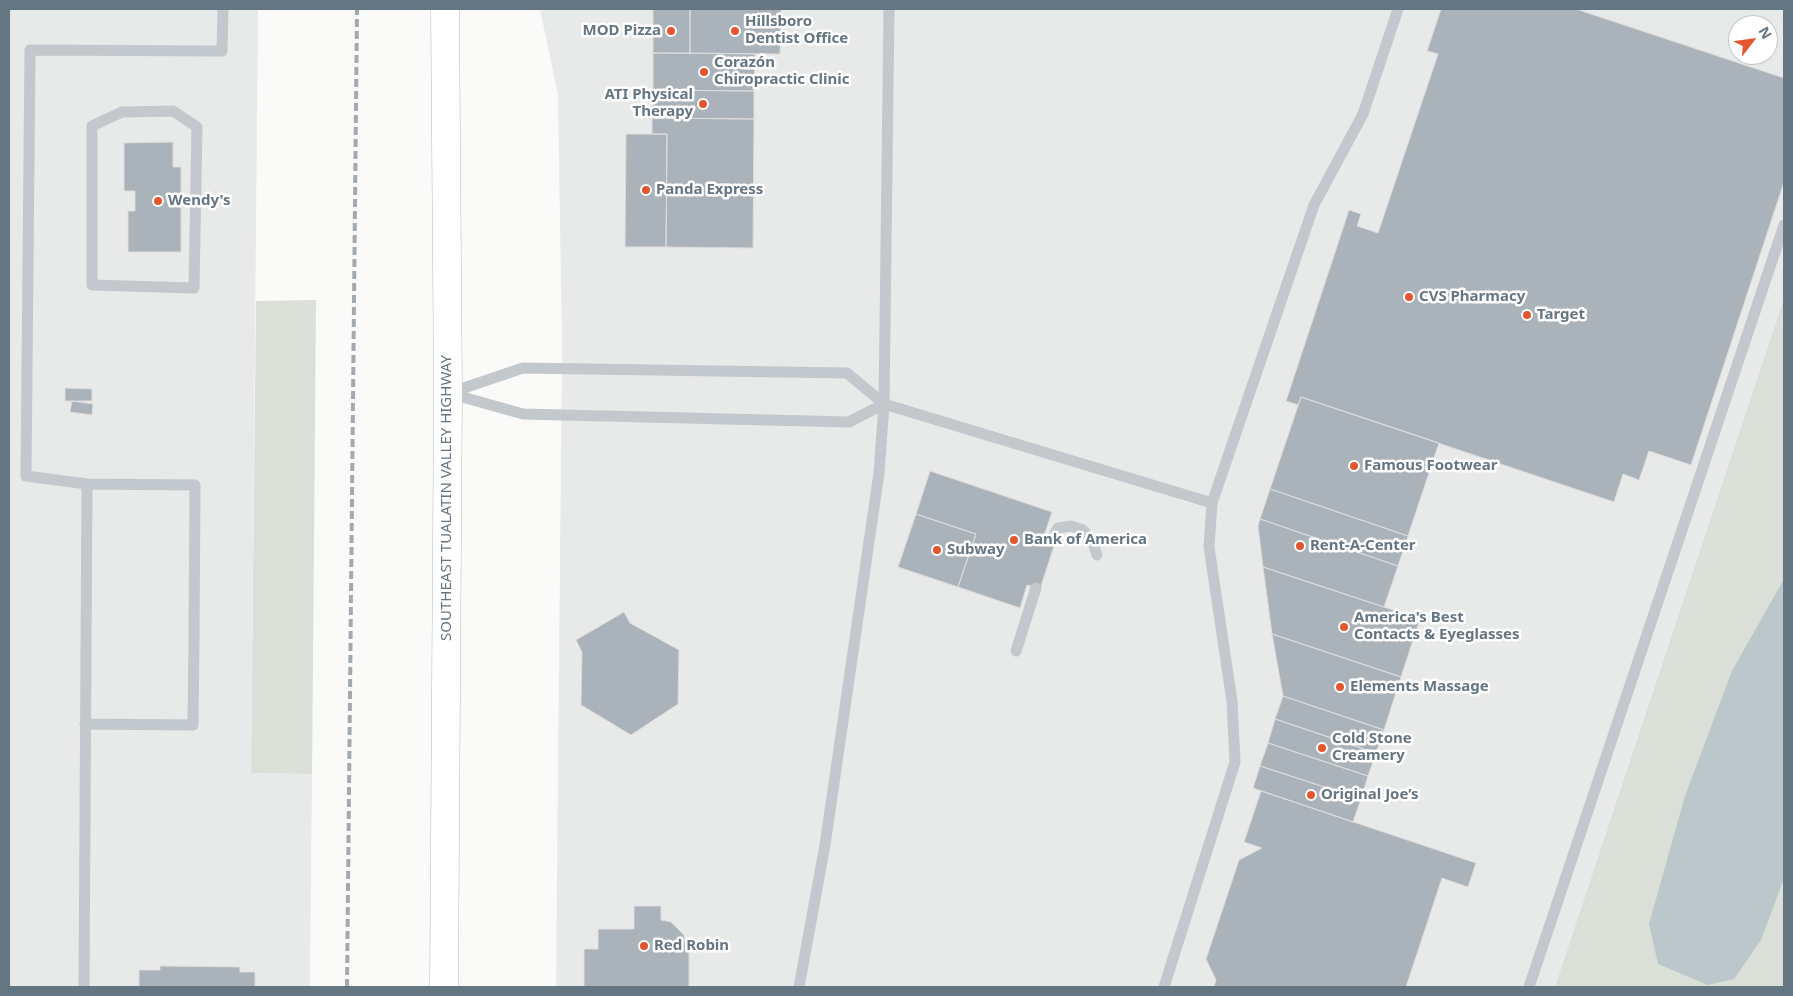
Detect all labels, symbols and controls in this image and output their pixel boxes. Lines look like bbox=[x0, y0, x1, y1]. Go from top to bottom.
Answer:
place label: Hillsboro Dentist Office bbox=[745, 13, 848, 48]
north arrow bbox=[1728, 15, 1778, 65]
place label: MOD Pizza bbox=[583, 22, 661, 40]
text: N bbox=[1754, 23, 1777, 42]
marker: MOD Pizza bbox=[665, 25, 677, 37]
marker: Hillsboro Dentist Office bbox=[729, 25, 741, 37]
place label: Corazón Chiropractic Clinic bbox=[714, 54, 849, 89]
marker: Corazón Chiropractic Clinic bbox=[698, 66, 710, 78]
place label: ATI Physical Therapy bbox=[604, 86, 693, 121]
marker: ATI Physical Therapy bbox=[697, 98, 709, 110]
place label: Panda Express bbox=[656, 181, 763, 199]
marker: Panda Express bbox=[640, 184, 652, 196]
place label: Wendy's bbox=[168, 192, 231, 210]
marker: Wendy's bbox=[152, 195, 164, 207]
place label: CVS Pharmacy bbox=[1419, 288, 1525, 306]
marker: CVS Pharmacy bbox=[1403, 291, 1415, 303]
place label: Target bbox=[1537, 306, 1585, 324]
marker: Target bbox=[1521, 309, 1533, 321]
street label: SOUTHEAST TUALATIN VALLEY HIGHWAY bbox=[438, 355, 456, 641]
place label: Famous Footwear bbox=[1364, 457, 1497, 475]
marker: Famous Footwear bbox=[1348, 460, 1360, 472]
place label: Bank of America bbox=[1024, 531, 1147, 549]
marker: Bank of America bbox=[1008, 534, 1020, 546]
place label: Rent-A-Center bbox=[1310, 537, 1416, 555]
marker: Rent-A-Center bbox=[1294, 540, 1306, 552]
place label: Subway bbox=[947, 541, 1005, 559]
marker: Subway bbox=[931, 544, 943, 556]
place label: America's Best Contacts & Eyeglasses bbox=[1354, 609, 1519, 644]
marker: America's Best Contacts & Eyeglasses bbox=[1338, 621, 1350, 633]
place label: Elements Massage bbox=[1350, 678, 1489, 696]
marker: Elements Massage bbox=[1334, 681, 1346, 693]
place label: Cold Stone Creamery bbox=[1332, 730, 1412, 765]
marker: Cold Stone Creamery bbox=[1316, 742, 1328, 754]
place label: Original Joe’s bbox=[1321, 786, 1419, 804]
marker: Original Joe’s bbox=[1305, 789, 1317, 801]
place label: Red Robin bbox=[654, 937, 729, 955]
marker: Red Robin bbox=[638, 940, 650, 952]

